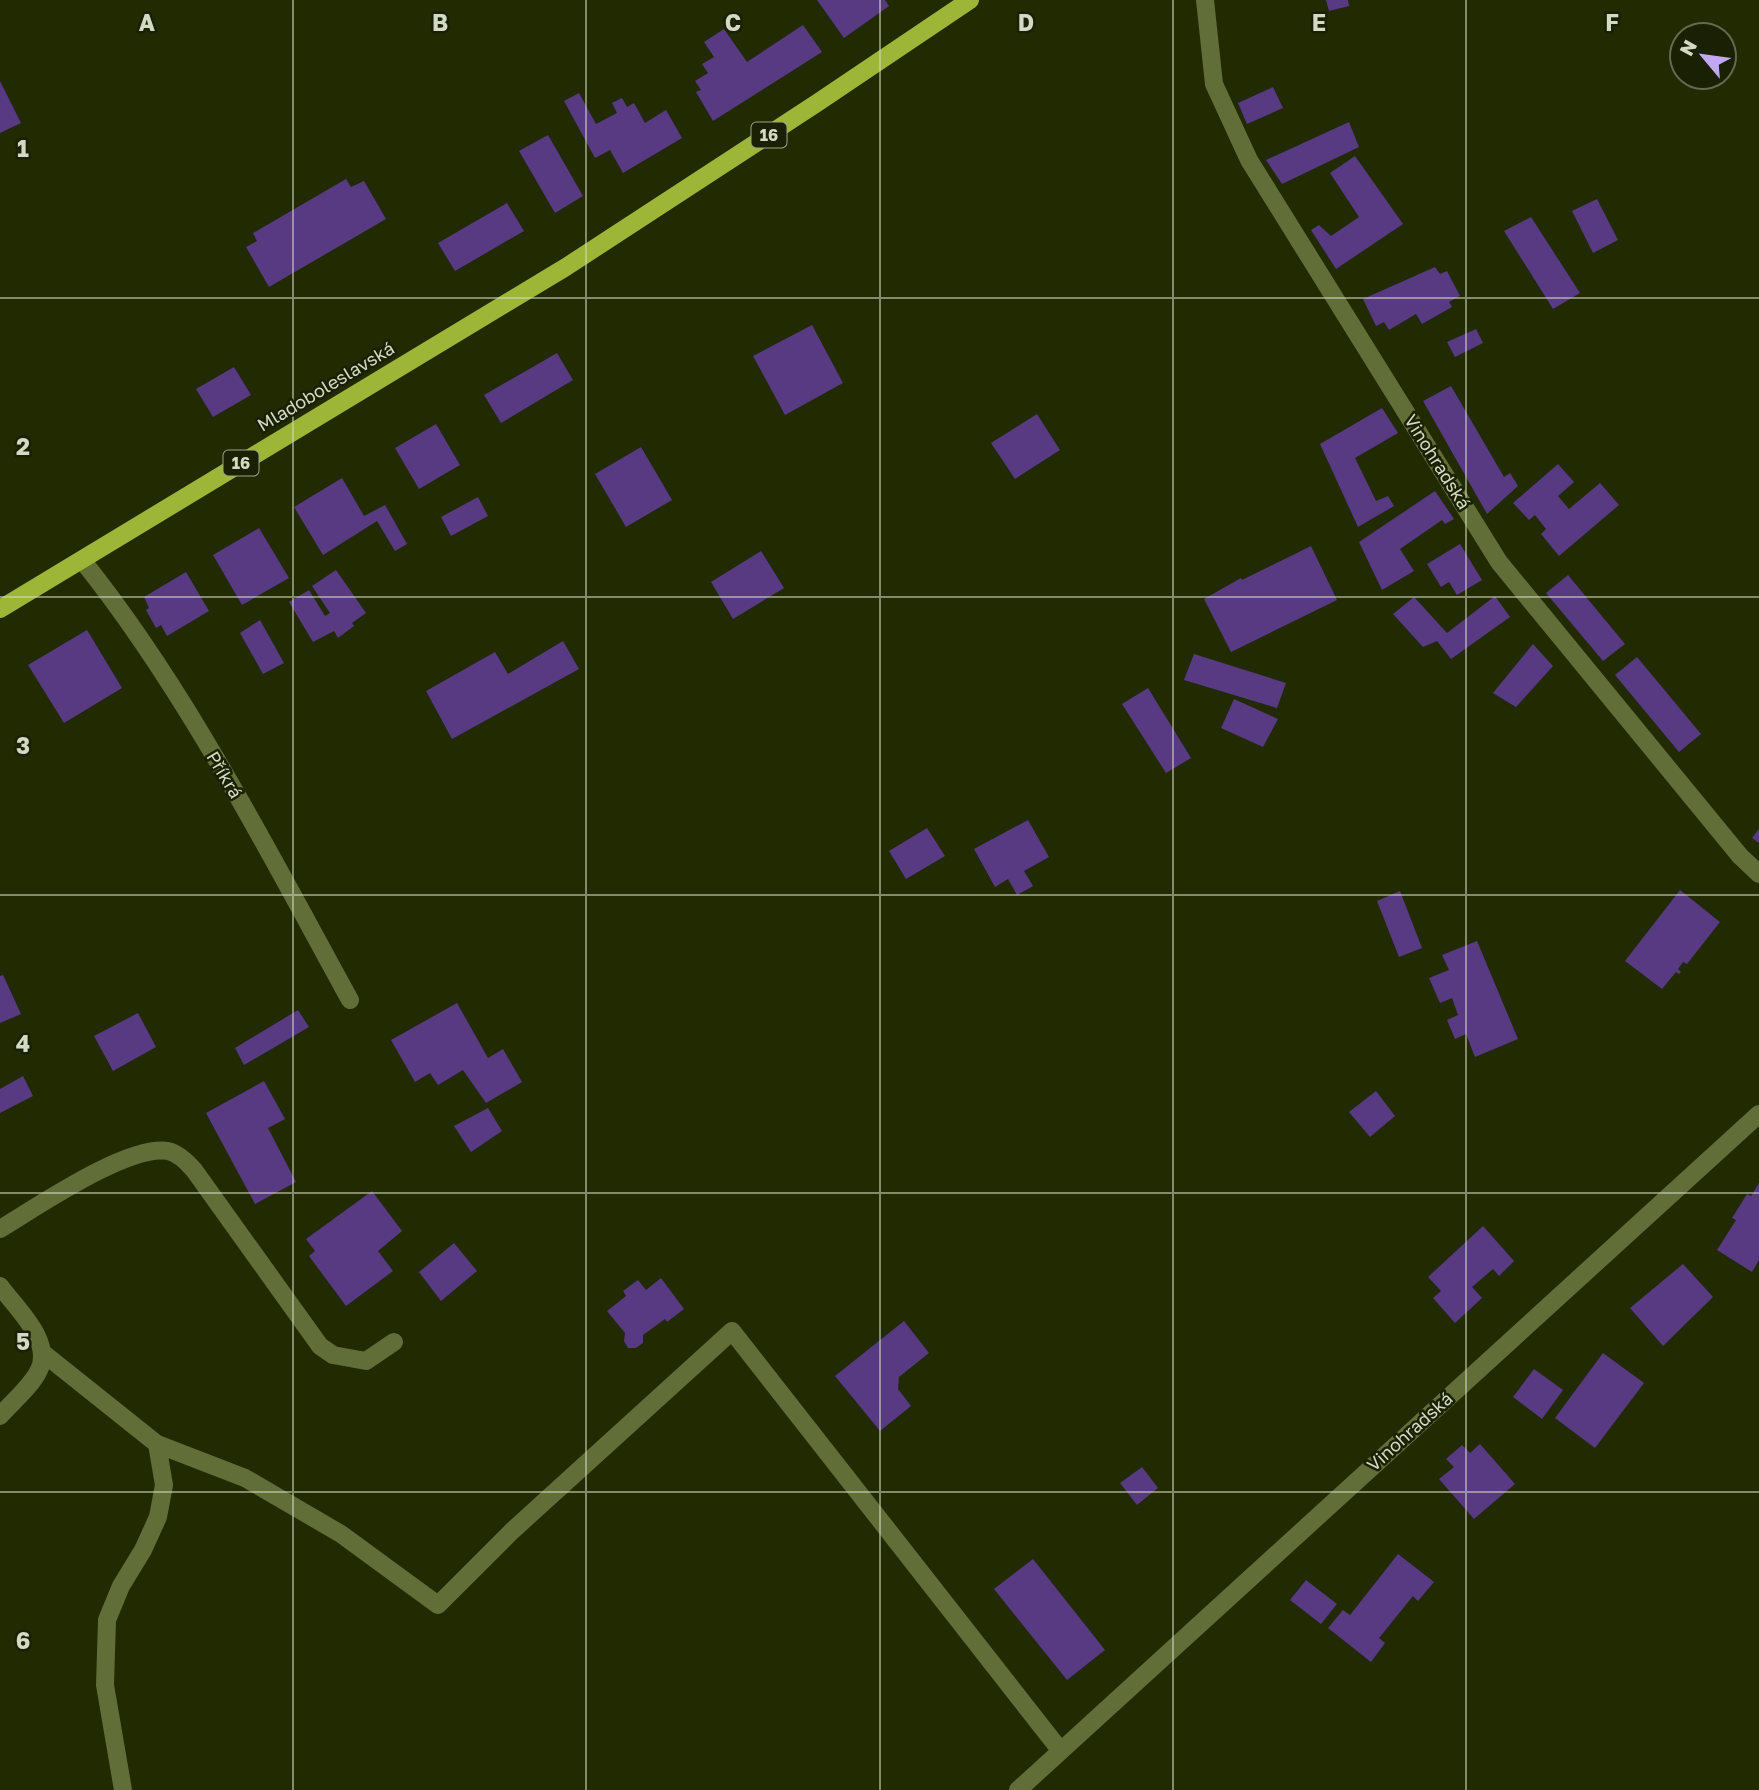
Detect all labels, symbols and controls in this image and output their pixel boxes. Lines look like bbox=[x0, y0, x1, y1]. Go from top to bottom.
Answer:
text: A bbox=[139, 8, 156, 36]
text: B bbox=[432, 8, 448, 36]
text: C bbox=[725, 8, 741, 36]
text: D bbox=[1018, 8, 1034, 36]
text: E bbox=[1312, 8, 1326, 36]
text: F bbox=[1605, 8, 1619, 36]
north arrow bbox=[1668, 21, 1738, 91]
text: N bbox=[1674, 36, 1701, 59]
road number: 16 bbox=[752, 122, 786, 148]
text: 1 bbox=[17, 134, 29, 162]
street label: Mladoboleslavská bbox=[253, 337, 398, 436]
street label: Vinohradská bbox=[1400, 410, 1476, 513]
text: 2 bbox=[16, 432, 30, 460]
road number: 16 bbox=[224, 450, 258, 476]
text: 3 bbox=[16, 731, 30, 759]
street label: Příkrá bbox=[202, 747, 247, 802]
text: 4 bbox=[16, 1029, 30, 1057]
text: 5 bbox=[16, 1327, 30, 1355]
street label: Vinohradská bbox=[1362, 1387, 1457, 1475]
text: 6 bbox=[16, 1626, 30, 1654]

